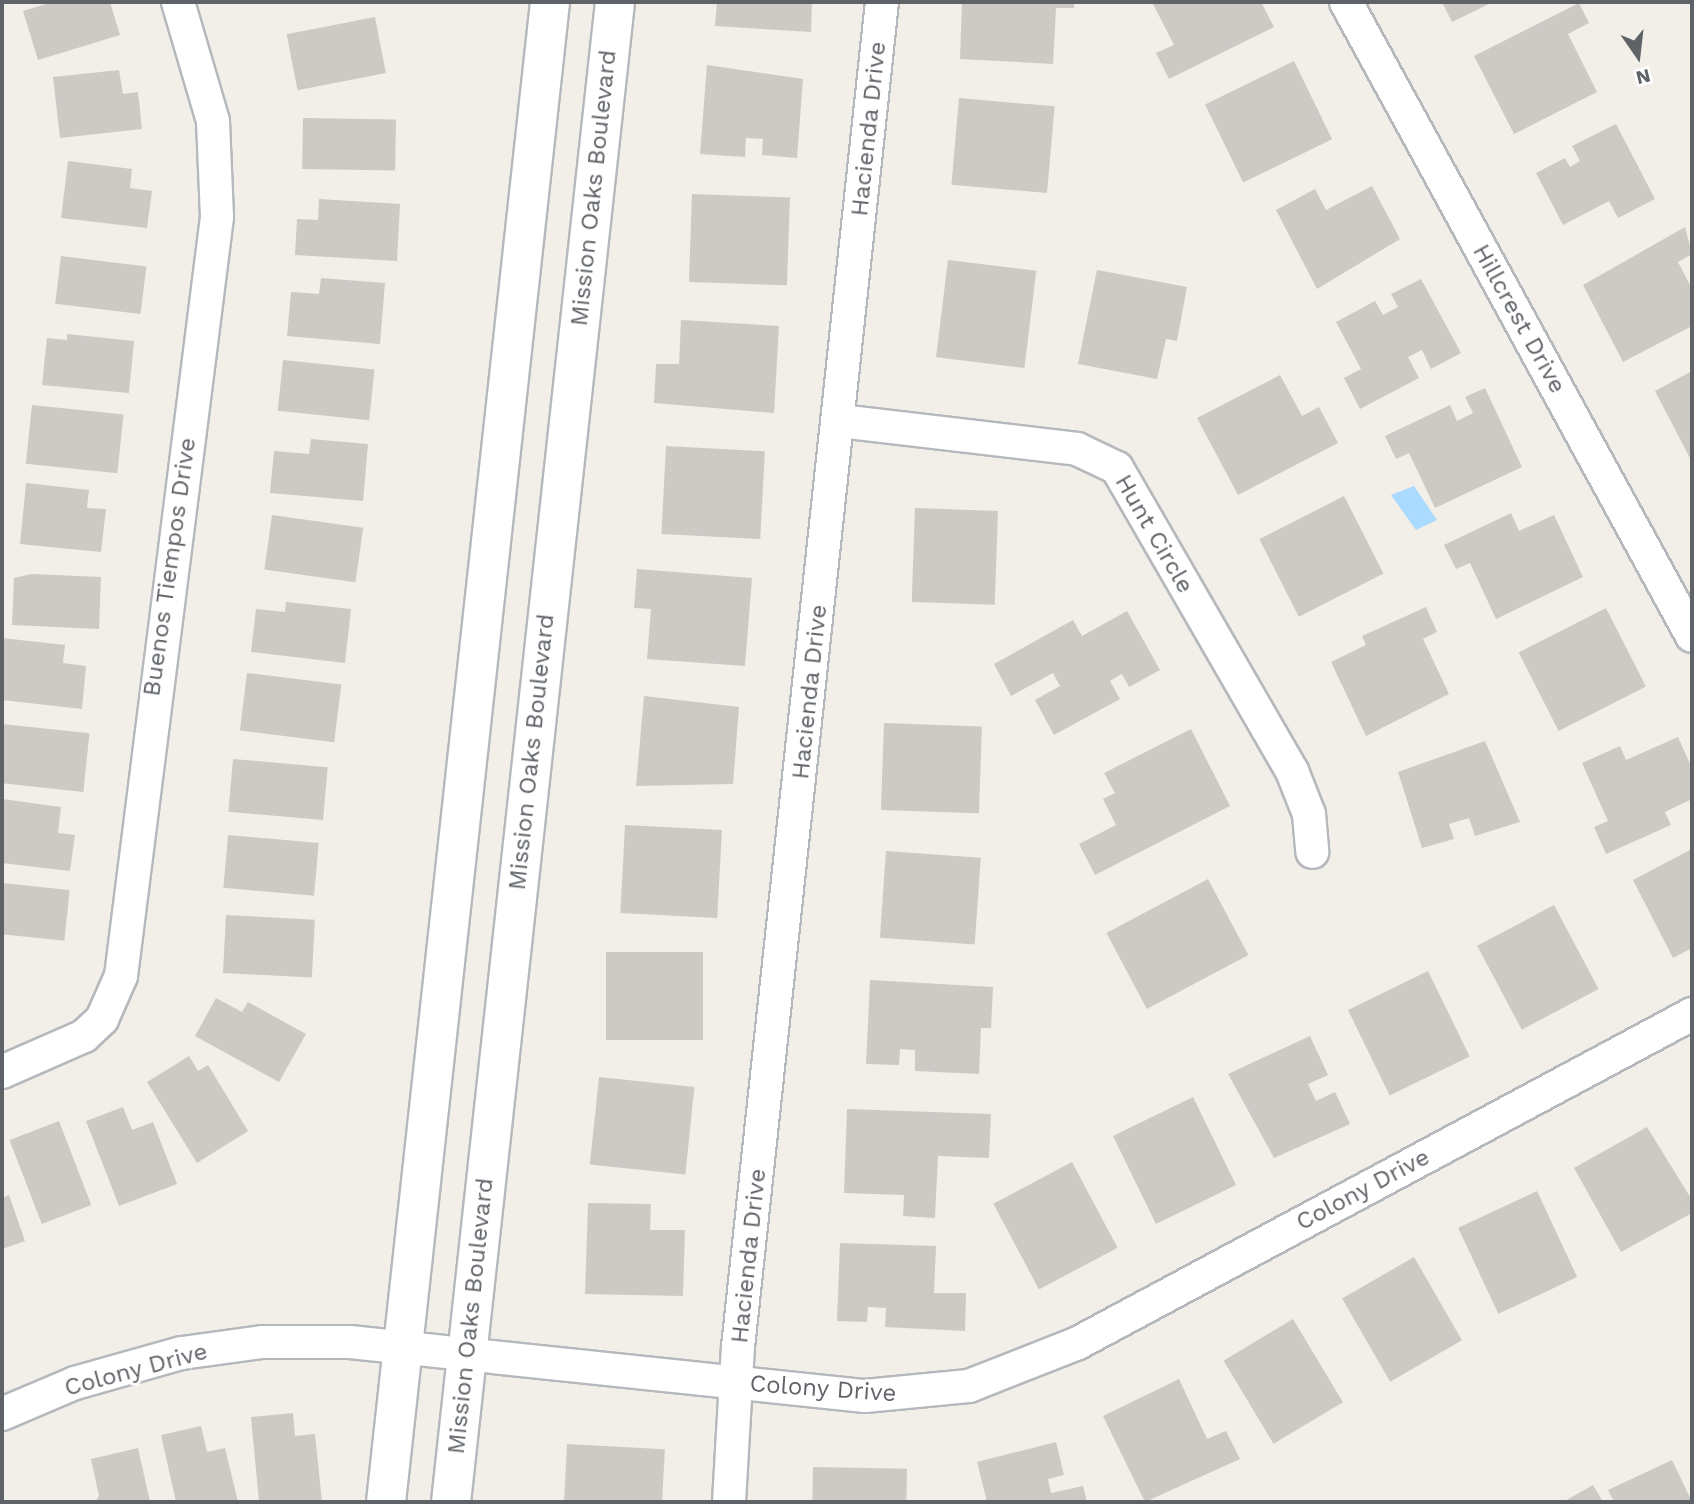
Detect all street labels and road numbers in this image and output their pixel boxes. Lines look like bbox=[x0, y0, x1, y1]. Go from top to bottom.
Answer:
street label: Hacienda Drive bbox=[845, 40, 893, 218]
street label: Mission Oaks Boulevard bbox=[565, 48, 623, 328]
street label: Hillcrest Drive bbox=[1466, 239, 1572, 399]
street label: Buenos Tiempos Drive bbox=[138, 435, 202, 699]
street label: Hunt Circle bbox=[1109, 470, 1199, 598]
street label: Hacienda Drive bbox=[786, 603, 834, 781]
street label: Mission Oaks Boulevard bbox=[503, 612, 561, 892]
street label: Colony Drive bbox=[1291, 1143, 1435, 1237]
street label: Hacienda Drive bbox=[725, 1167, 773, 1345]
street label: Mission Oaks Boulevard bbox=[442, 1176, 500, 1456]
street label: Colony Drive bbox=[61, 1337, 211, 1403]
street label: Colony Drive bbox=[748, 1369, 898, 1409]

